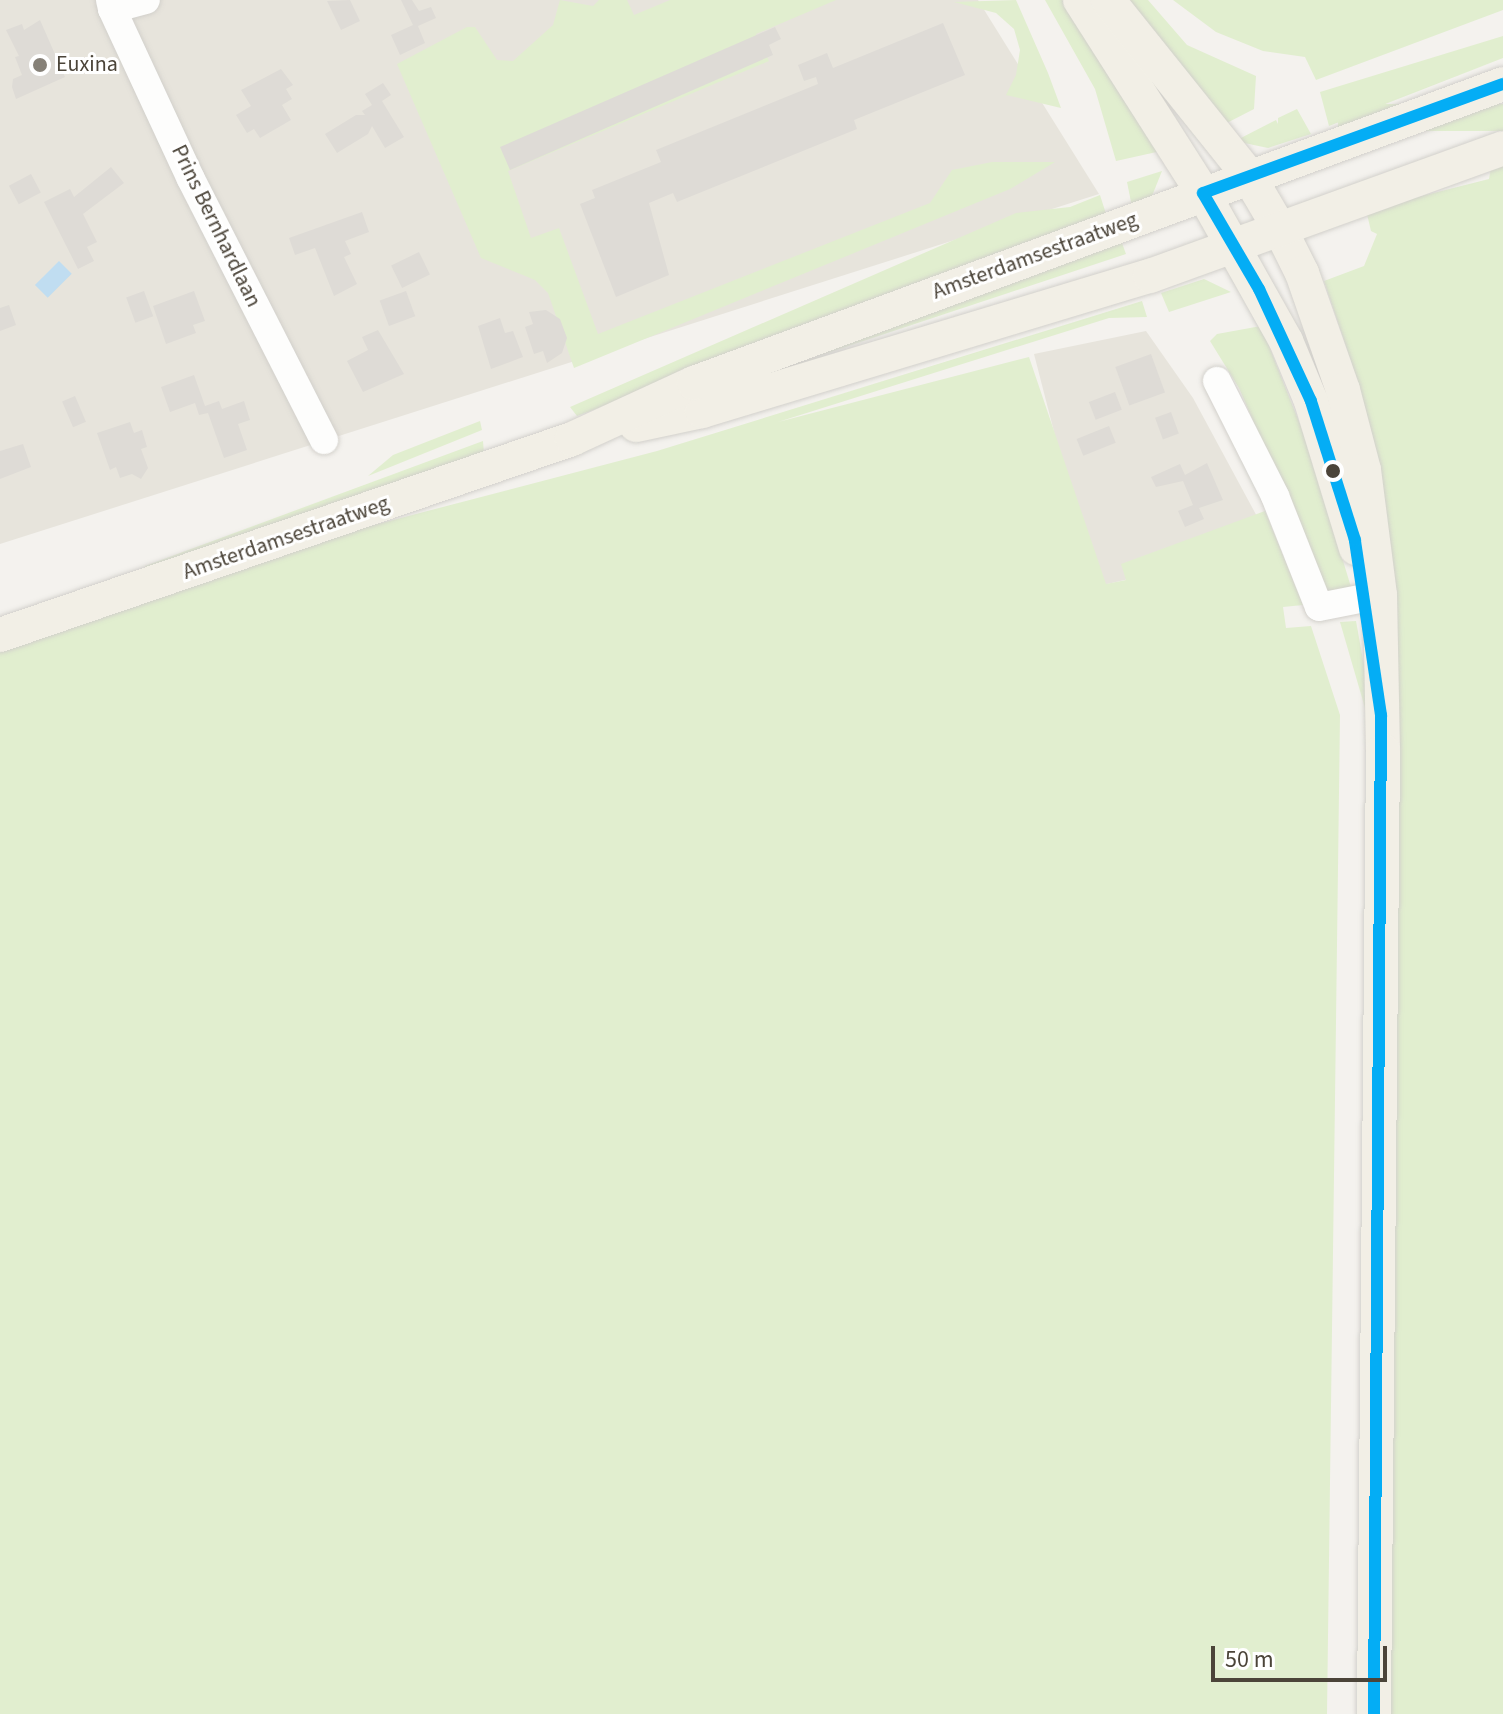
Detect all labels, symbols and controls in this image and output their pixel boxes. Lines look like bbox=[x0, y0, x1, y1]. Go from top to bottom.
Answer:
place label: Euxina bbox=[56, 52, 118, 78]
marker: Euxina bbox=[31, 56, 49, 74]
street label: Prins Bernhardlaan bbox=[165, 141, 267, 311]
street label: Amsterdamsestraatweg bbox=[929, 207, 1141, 305]
unlabelled marker bbox=[1325, 463, 1341, 479]
street label: Amsterdamsestraatweg bbox=[179, 490, 393, 586]
scale bar bbox=[1215, 1630, 1391, 1680]
text: 50 m bbox=[1225, 1642, 1274, 1677]

